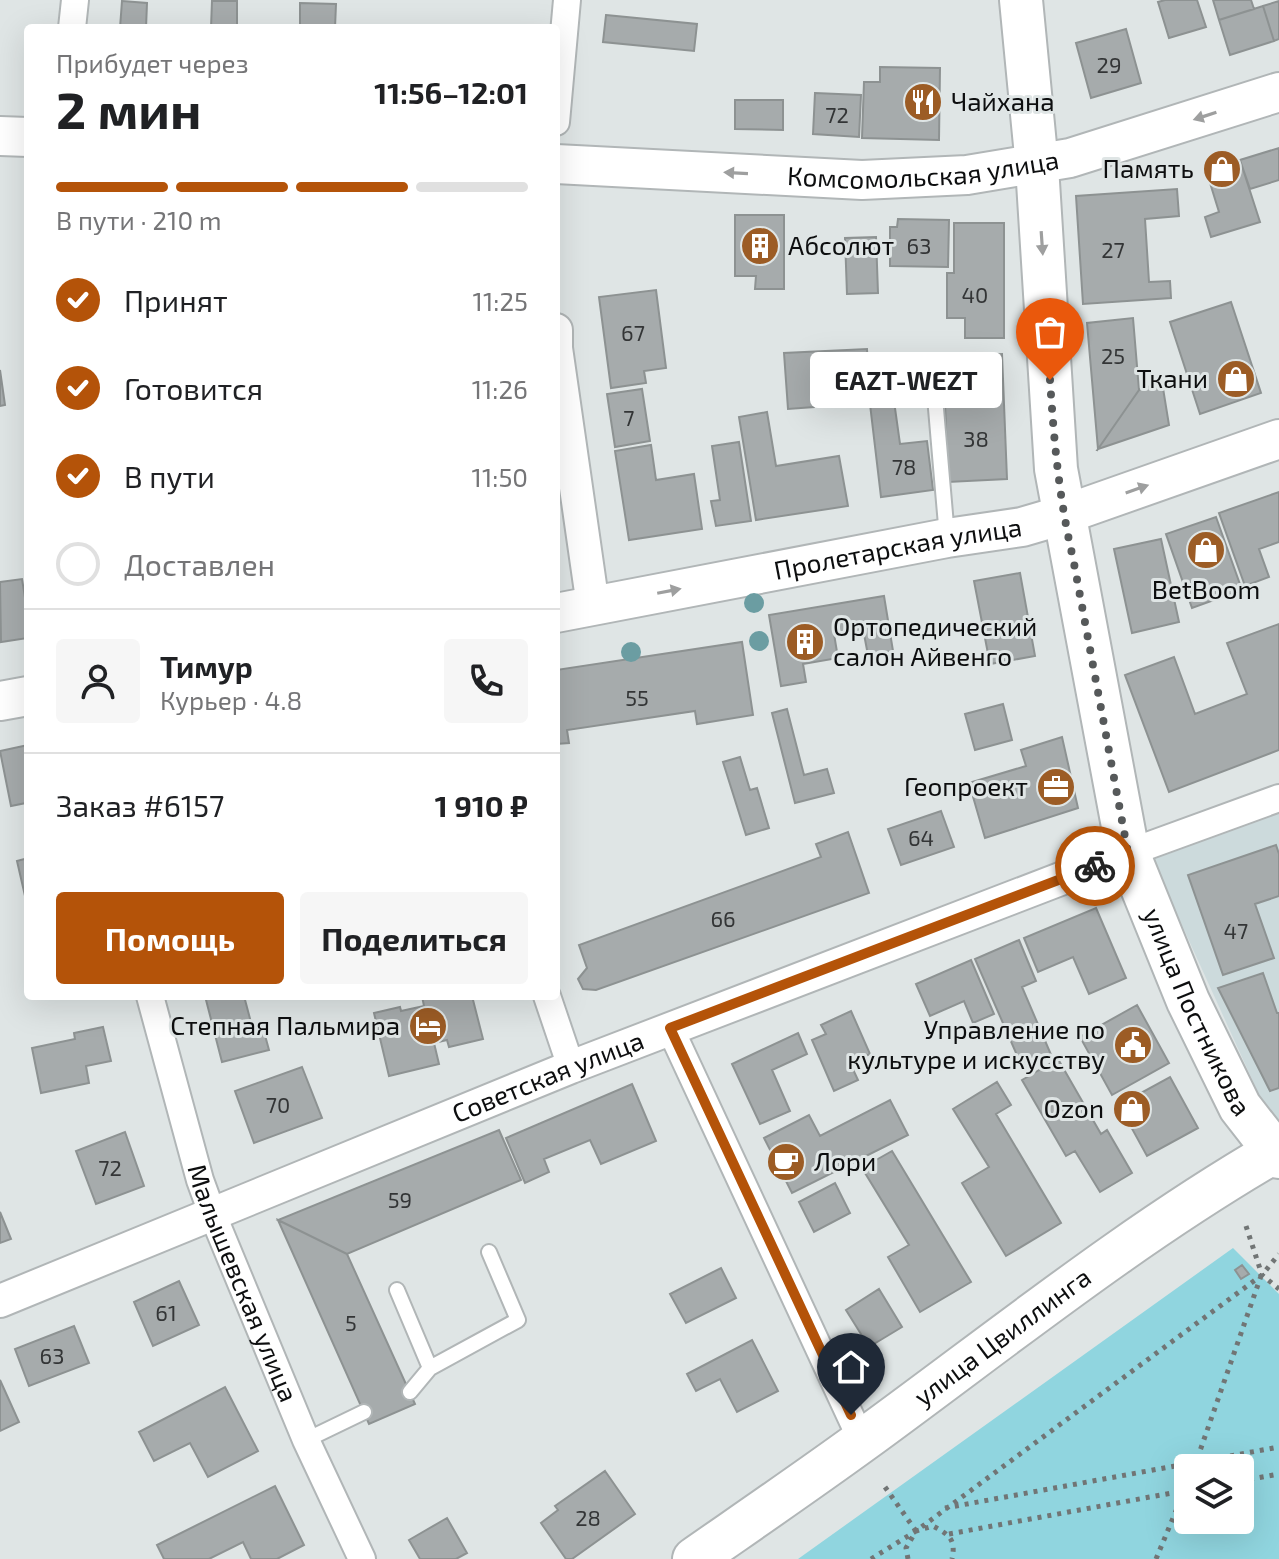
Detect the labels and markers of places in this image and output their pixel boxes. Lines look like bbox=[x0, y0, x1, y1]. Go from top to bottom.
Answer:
restaurant icon: Чайхана bbox=[902, 81, 944, 123]
place label: Чайхана bbox=[951, 85, 1055, 116]
shop icon: Память bbox=[1201, 148, 1243, 190]
place label: Память bbox=[1103, 152, 1194, 183]
building icon: Абсолют bbox=[739, 225, 781, 267]
place label: Абсолют bbox=[788, 229, 895, 260]
pin bbox=[1016, 298, 1084, 380]
callout: EAZT-WEZT bbox=[810, 352, 1002, 408]
shop icon: Ткани bbox=[1215, 358, 1257, 400]
place label: Ткани bbox=[1136, 362, 1208, 393]
shop icon: BetBoom bbox=[1185, 529, 1227, 571]
place label: BetBoom bbox=[1152, 573, 1260, 604]
place label: Ортопедический салон Айвенго bbox=[833, 610, 1037, 671]
building icon: Ортопедический салон Айвенго bbox=[784, 621, 826, 663]
office icon: Геопроект bbox=[1035, 766, 1077, 808]
place label: Геопроект bbox=[904, 770, 1028, 801]
hotel icon: Степная Пальмира bbox=[407, 1005, 449, 1047]
place label: Степная Пальмира bbox=[170, 1009, 400, 1040]
place label: Управление по культуре и искусству bbox=[847, 1013, 1105, 1075]
public building icon: Управление по культуре и искусству bbox=[1112, 1024, 1154, 1066]
shop icon: Ozon bbox=[1111, 1088, 1153, 1130]
place label: Ozon bbox=[1044, 1092, 1104, 1123]
cafe icon: Лори bbox=[765, 1141, 807, 1183]
place label: Лори bbox=[814, 1145, 876, 1176]
pin bbox=[817, 1333, 885, 1415]

